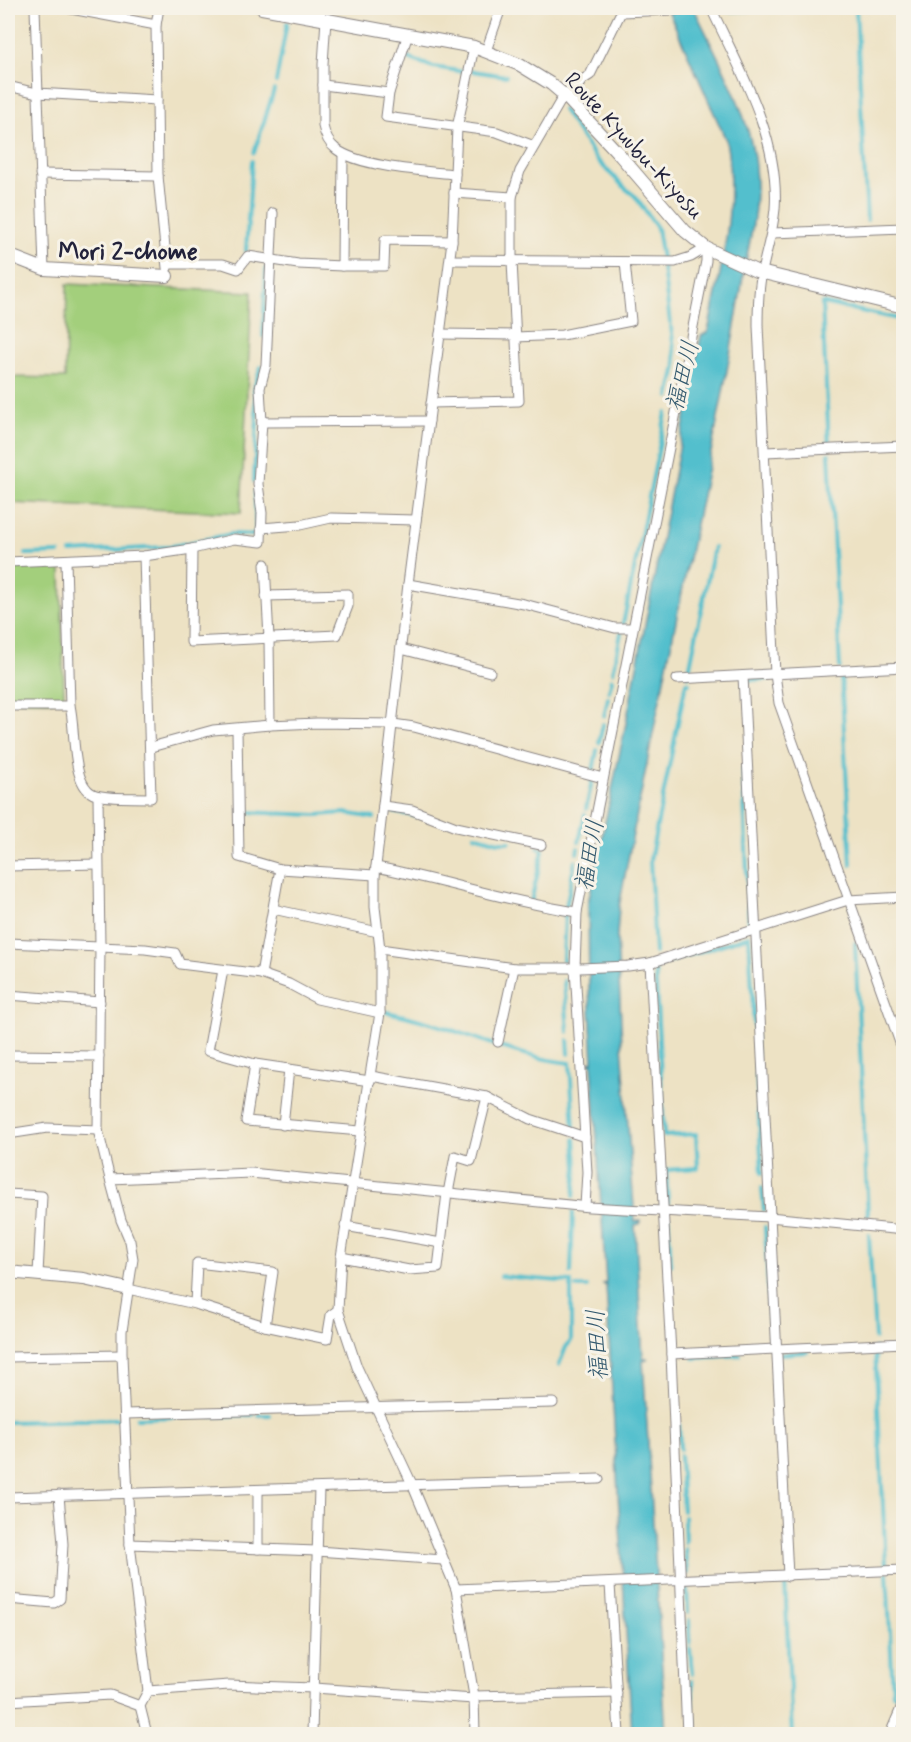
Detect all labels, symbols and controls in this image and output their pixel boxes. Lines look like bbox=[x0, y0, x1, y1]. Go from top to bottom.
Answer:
street label: Route Kyuubu-Kiyosu bbox=[558, 67, 709, 226]
district label: Mori 2-chome bbox=[58, 237, 198, 268]
water label: 福田川 bbox=[660, 338, 707, 415]
water label: 福田川 bbox=[569, 817, 612, 893]
water label: 福田川 bbox=[581, 1308, 616, 1382]

